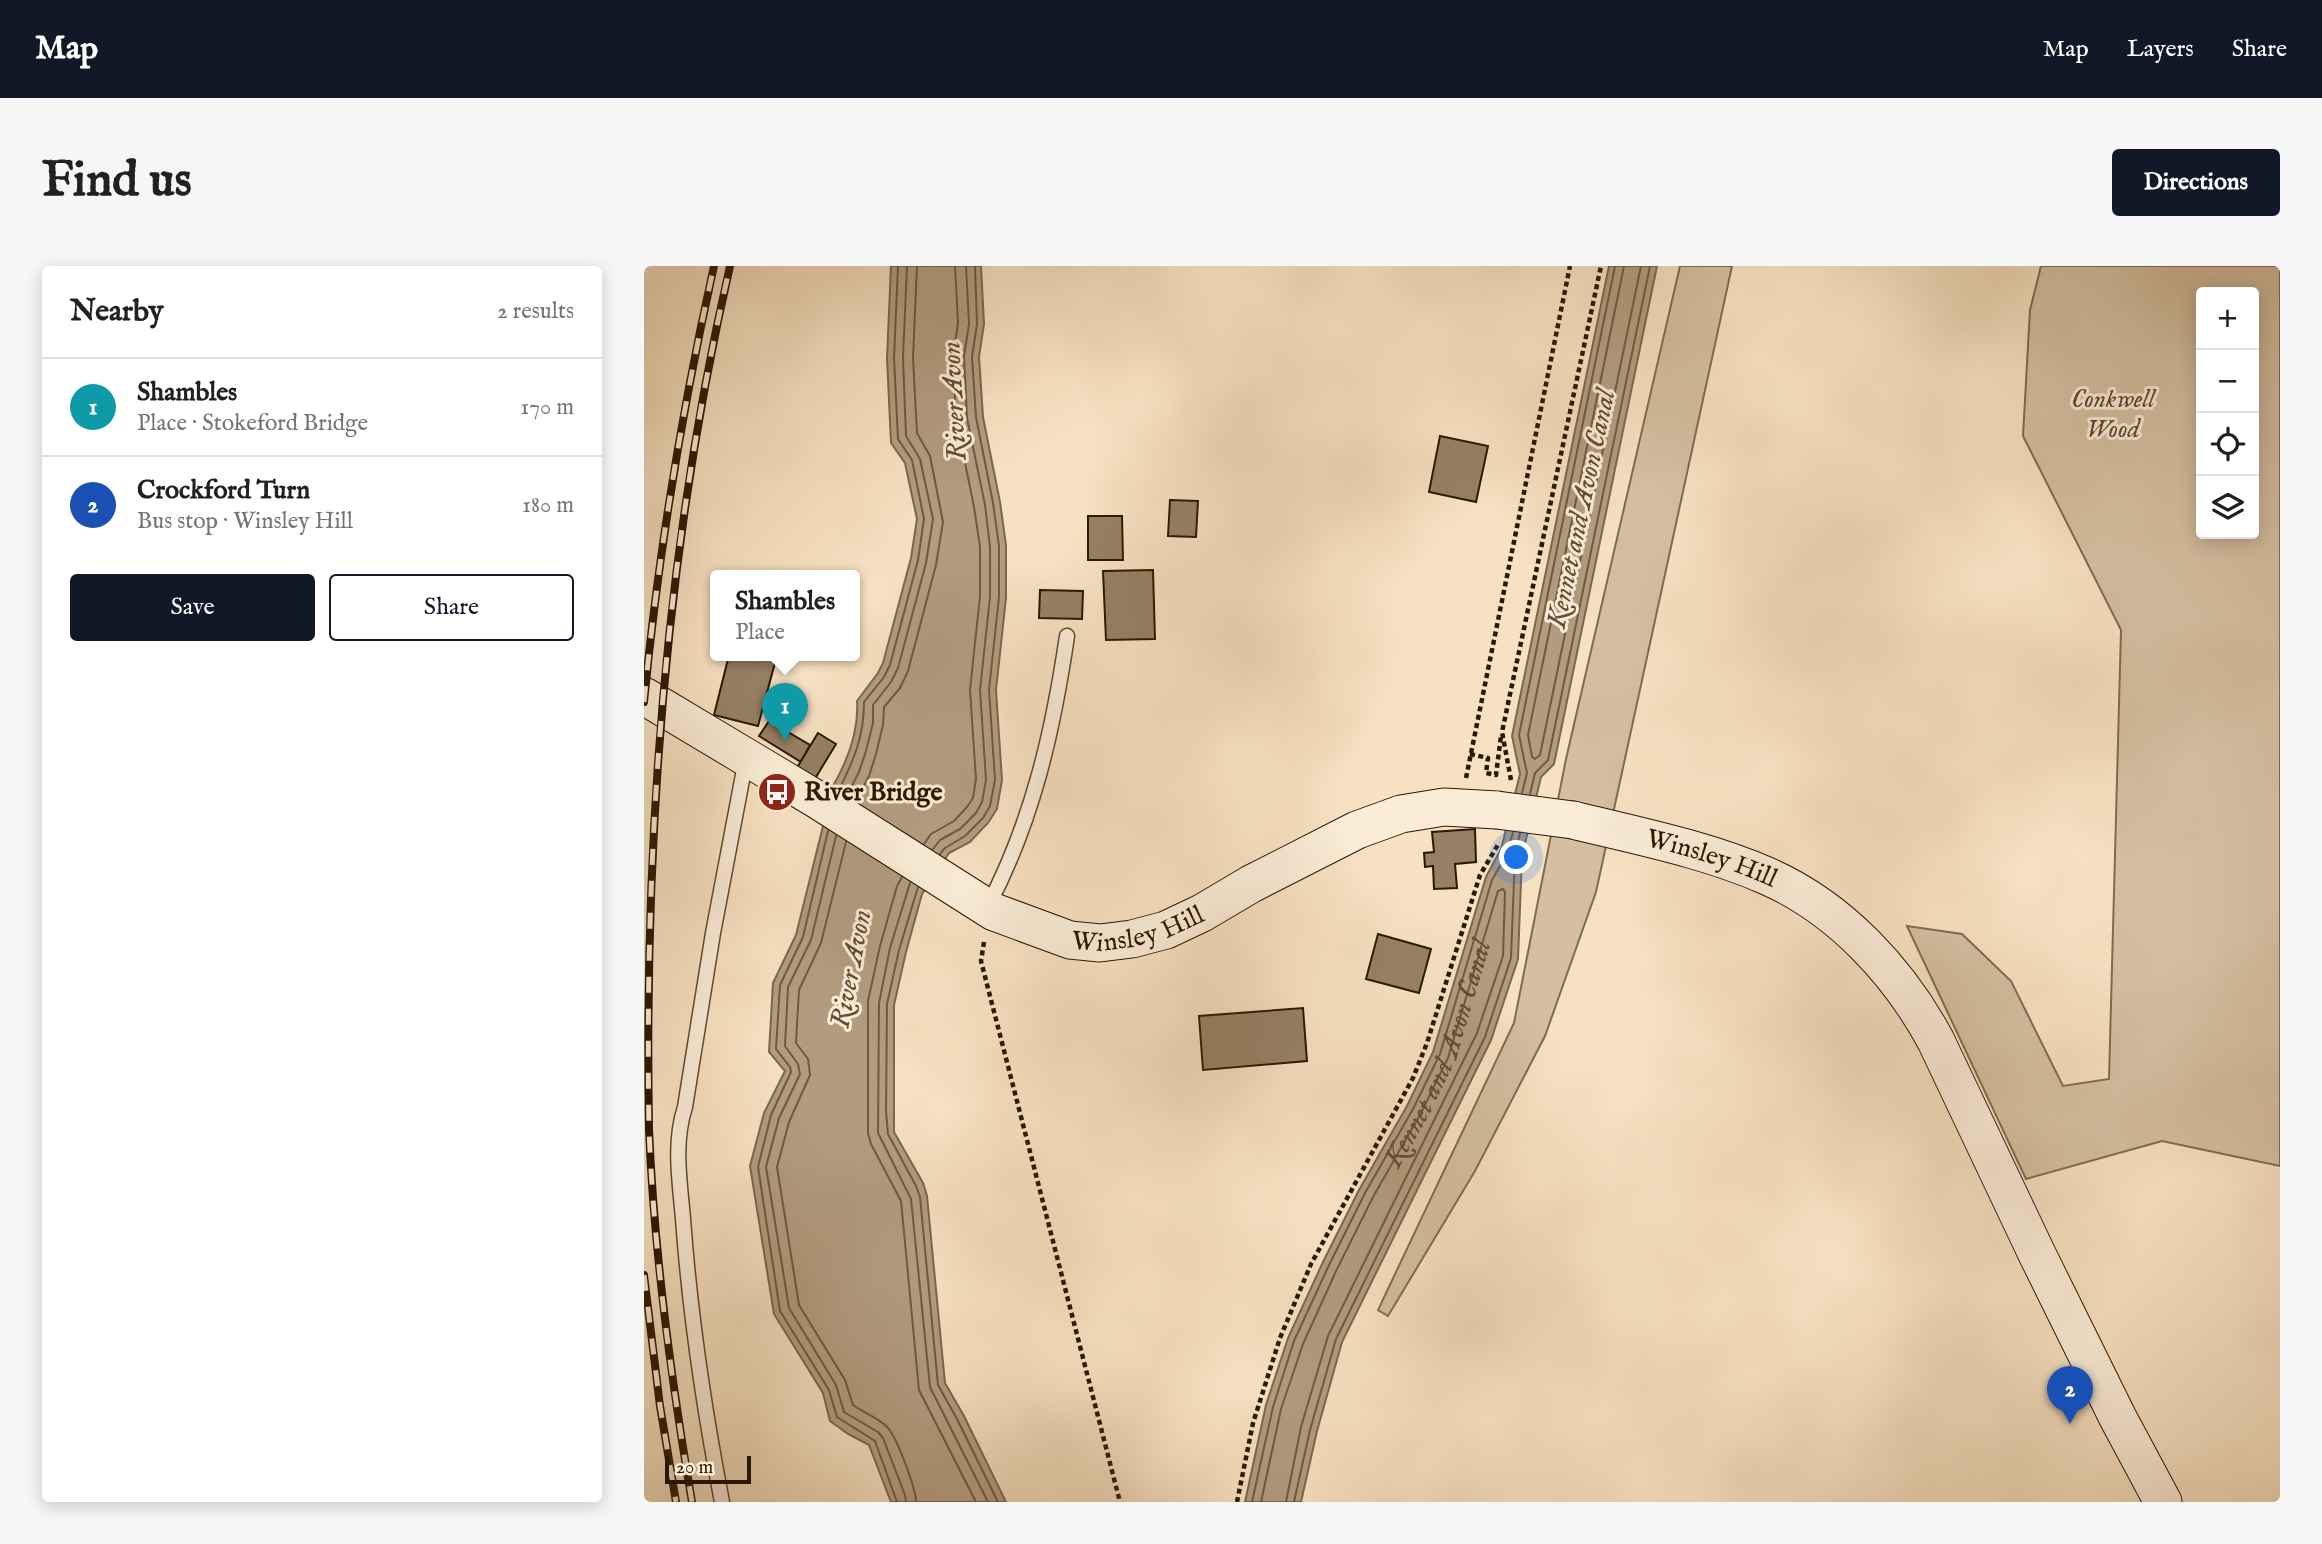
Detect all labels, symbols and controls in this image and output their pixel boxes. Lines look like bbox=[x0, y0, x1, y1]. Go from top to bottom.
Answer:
text: Map bbox=[35, 28, 98, 70]
text: Map bbox=[2043, 34, 2089, 65]
text: Layers bbox=[2127, 34, 2194, 65]
text: Share bbox=[2232, 34, 2287, 65]
button: Directions bbox=[2112, 149, 2280, 216]
text: Find us bbox=[42, 151, 192, 213]
map controls bbox=[2196, 287, 2259, 539]
button: + bbox=[2196, 287, 2259, 350]
text: Nearby bbox=[70, 293, 163, 331]
text: 2 results bbox=[497, 297, 574, 326]
water label: River Avon bbox=[934, 340, 976, 462]
button: − bbox=[2196, 350, 2259, 413]
text: Shambles bbox=[137, 376, 237, 409]
park label: Conkwell Wood bbox=[2071, 383, 2157, 446]
water label: Kennet and Avon Canal bbox=[1539, 384, 1625, 632]
text: 1 bbox=[89, 393, 97, 422]
text: 170 m bbox=[521, 393, 574, 422]
text: Place · Stokeford Bridge bbox=[137, 409, 368, 438]
button: locate bbox=[2196, 413, 2259, 476]
text: Crockford Turn bbox=[137, 474, 310, 507]
button: layers bbox=[2196, 476, 2259, 539]
text: 2 bbox=[88, 491, 98, 520]
text: 180 m bbox=[522, 491, 574, 520]
text: Bus stop · Winsley Hill bbox=[137, 507, 353, 536]
popup bbox=[710, 570, 860, 661]
button: Save bbox=[70, 574, 315, 641]
button: Share bbox=[329, 574, 574, 641]
text: Shambles bbox=[735, 585, 835, 618]
text: Place bbox=[735, 618, 785, 647]
pin: 1 bbox=[762, 683, 808, 741]
bus stop icon: River Bridge bbox=[756, 771, 798, 813]
place label: River Bridge bbox=[804, 776, 943, 809]
street label: Winsley Hill bbox=[1643, 822, 1784, 895]
your location bbox=[1499, 840, 1533, 874]
street label: Winsley Hill bbox=[1070, 898, 1210, 960]
water label: River Avon bbox=[823, 907, 881, 1031]
water label: Kennet and Avon Canal bbox=[1376, 934, 1500, 1175]
pin: 2 bbox=[2047, 1366, 2093, 1424]
scale bar bbox=[665, 1453, 751, 1485]
text: 20 m bbox=[676, 1456, 713, 1480]

